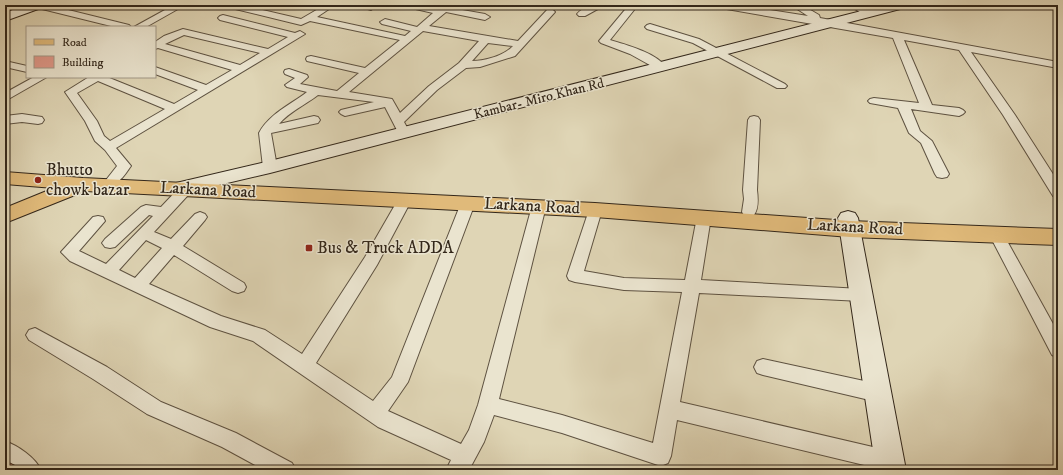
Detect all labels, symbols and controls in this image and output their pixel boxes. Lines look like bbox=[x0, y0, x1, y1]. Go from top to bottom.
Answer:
legend bbox=[26, 26, 156, 78]
text: Road bbox=[62, 35, 87, 50]
text: Building bbox=[62, 55, 103, 70]
street label: Kambar- Miro Khan Rd bbox=[472, 74, 606, 124]
place label: Bhutto chowk bazar bbox=[46, 159, 130, 201]
marker: Bhutto chowk bazar bbox=[33, 175, 43, 185]
street label: Larkana Road bbox=[159, 176, 257, 204]
street label: Larkana Road bbox=[483, 192, 581, 220]
street label: Larkana Road bbox=[806, 213, 904, 241]
place label: Bus & Truck ADDA bbox=[317, 237, 454, 259]
marker: Bus & Truck ADDA bbox=[304, 243, 314, 253]

